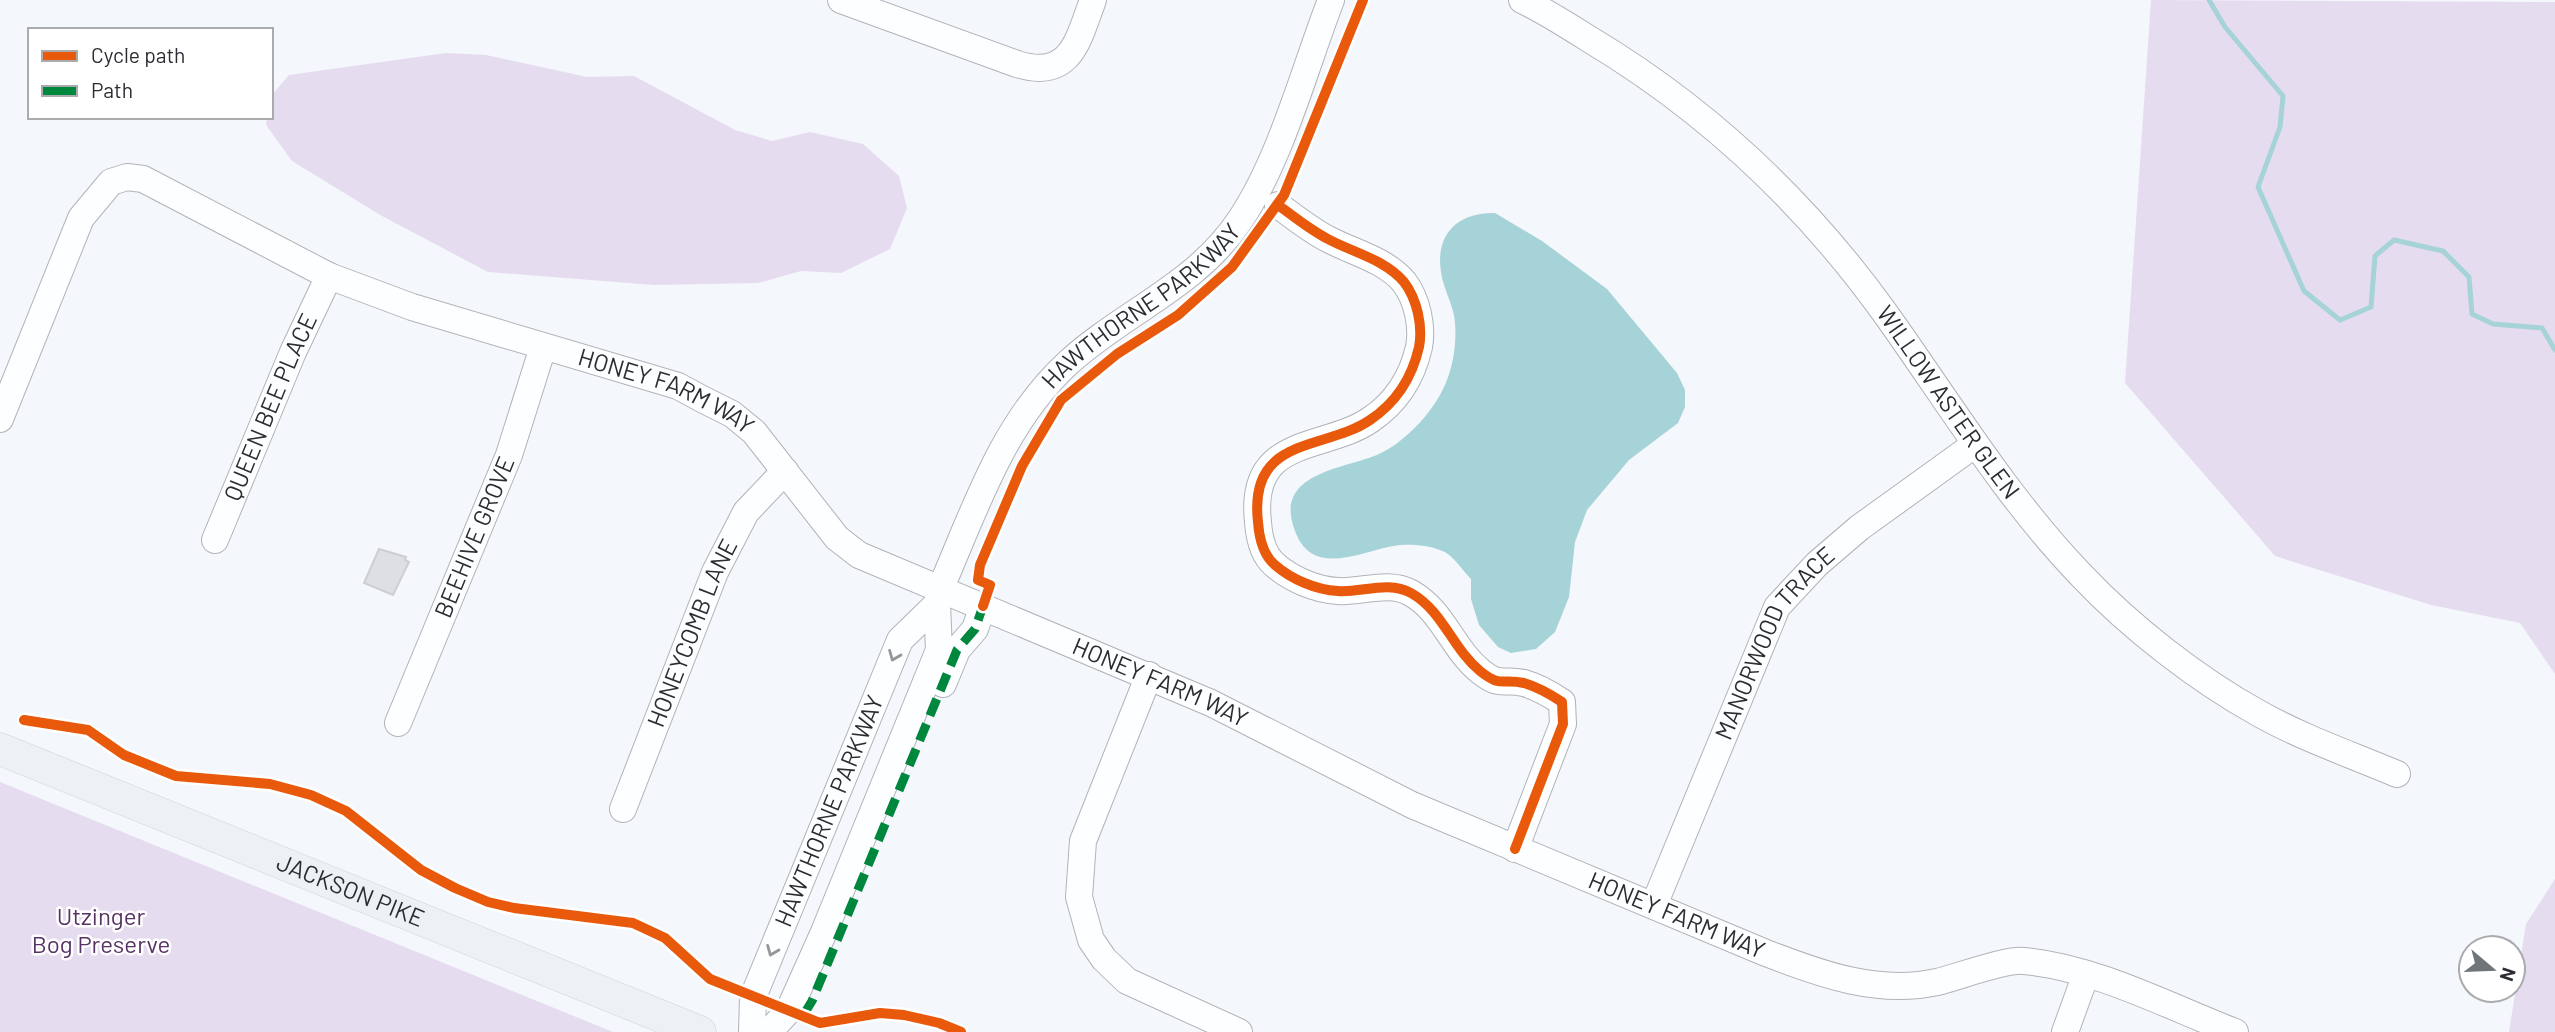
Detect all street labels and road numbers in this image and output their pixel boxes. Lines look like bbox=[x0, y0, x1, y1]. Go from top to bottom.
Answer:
street label: HAWTHORNE PARKWAY bbox=[1035, 217, 1246, 394]
street label: WILLOW ASTER GLEN bbox=[1871, 299, 2027, 504]
street label: QUEEN BEE PLACE bbox=[217, 308, 322, 505]
street label: HONEY FARM WAY bbox=[575, 341, 761, 439]
street label: BEEHIVE GROVE bbox=[427, 452, 520, 622]
street label: HONEYCOMB LANE bbox=[640, 534, 743, 731]
street label: MANORWOOD TRACE bbox=[1708, 540, 1840, 744]
street label: HONEY FARM WAY bbox=[1069, 630, 1253, 732]
street label: HAWTHORNE PARKWAY bbox=[768, 691, 889, 931]
street label: JACKSON PIKE bbox=[273, 846, 429, 932]
street label: HONEY FARM WAY bbox=[1585, 864, 1770, 964]

